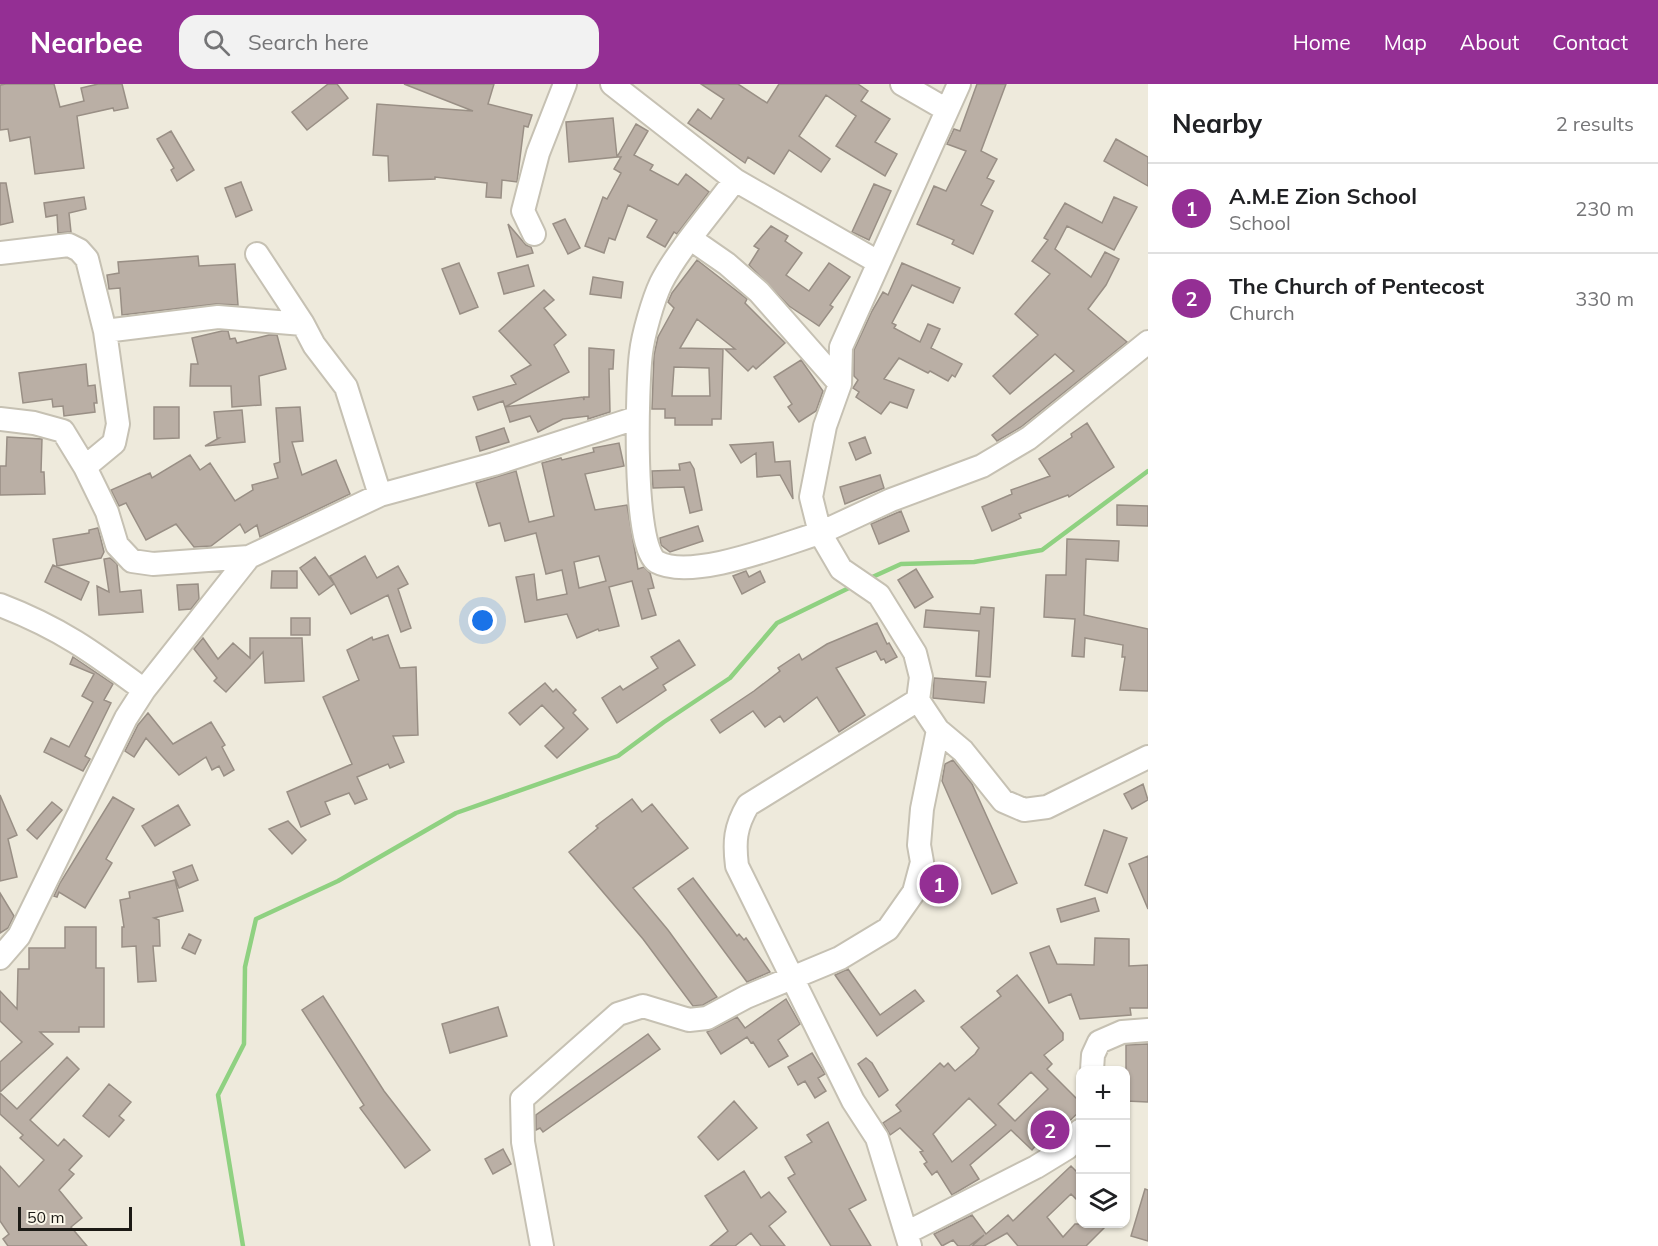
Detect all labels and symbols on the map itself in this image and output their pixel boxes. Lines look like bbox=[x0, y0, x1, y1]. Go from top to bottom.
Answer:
your location bbox=[468, 606, 497, 635]
pin: 1 bbox=[920, 862, 958, 906]
pin: 2 bbox=[1030, 1108, 1070, 1152]
scale bar bbox=[18, 1204, 132, 1232]

